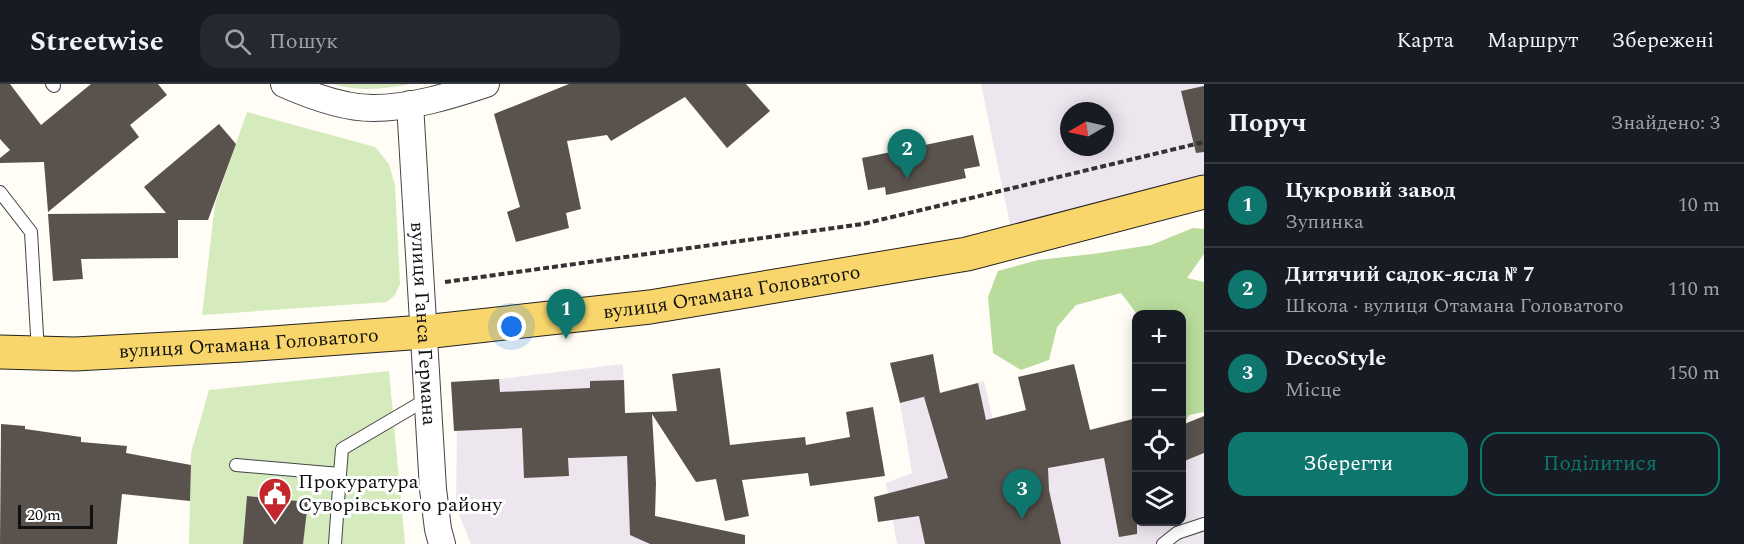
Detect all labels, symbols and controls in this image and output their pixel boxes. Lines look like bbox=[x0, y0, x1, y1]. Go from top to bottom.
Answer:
search box bbox=[200, 14, 620, 68]
text: Streetwise bbox=[30, 20, 164, 63]
icon: search bbox=[221, 25, 254, 58]
text: Пошук bbox=[269, 25, 338, 58]
text: Карта bbox=[1397, 25, 1454, 57]
text: Маршрут bbox=[1487, 25, 1578, 57]
text: Збережені bbox=[1611, 25, 1714, 57]
north arrow bbox=[1060, 102, 1114, 156]
text: Поруч bbox=[1228, 103, 1307, 143]
text: Знайдено: 3 bbox=[1610, 108, 1720, 138]
pin: 2 bbox=[888, 130, 926, 179]
text: Цукровий завод bbox=[1285, 174, 1456, 207]
text: 1 bbox=[1242, 190, 1253, 220]
text: 10 m bbox=[1678, 190, 1720, 220]
text: Зупинка bbox=[1285, 207, 1364, 237]
street label: вулиця Ганса Германа bbox=[402, 221, 444, 427]
street label: вулиця Отамана Головатого bbox=[601, 257, 863, 327]
text: Дитячий садок-ясла № 7 bbox=[1285, 258, 1535, 291]
text: 2 bbox=[1242, 274, 1253, 304]
text: 110 m bbox=[1668, 274, 1720, 304]
pin: 1 bbox=[546, 290, 586, 339]
text: Школа · вулиця Отамана Головатого bbox=[1285, 291, 1624, 321]
map controls bbox=[1132, 310, 1186, 526]
button: + bbox=[1132, 310, 1186, 364]
your location bbox=[497, 312, 526, 341]
street label: вулиця Отамана Головатого bbox=[118, 320, 380, 367]
text: DecoStyle bbox=[1285, 342, 1386, 375]
text: 3 bbox=[1242, 358, 1253, 388]
text: 150 m bbox=[1668, 358, 1720, 388]
button: − bbox=[1132, 364, 1186, 418]
text: Місце bbox=[1285, 375, 1341, 405]
button: locate bbox=[1132, 418, 1186, 472]
button: Зберегти bbox=[1228, 432, 1468, 496]
button: Поділитися bbox=[1480, 432, 1720, 496]
place label: Прокуратура Суворівського району bbox=[298, 467, 503, 520]
pin: 3 bbox=[1002, 470, 1042, 519]
button: layers bbox=[1132, 472, 1186, 526]
public building icon: Прокуратура Суворівського району bbox=[257, 476, 293, 523]
scale bar bbox=[18, 502, 93, 530]
text: 20 m bbox=[27, 503, 61, 527]

